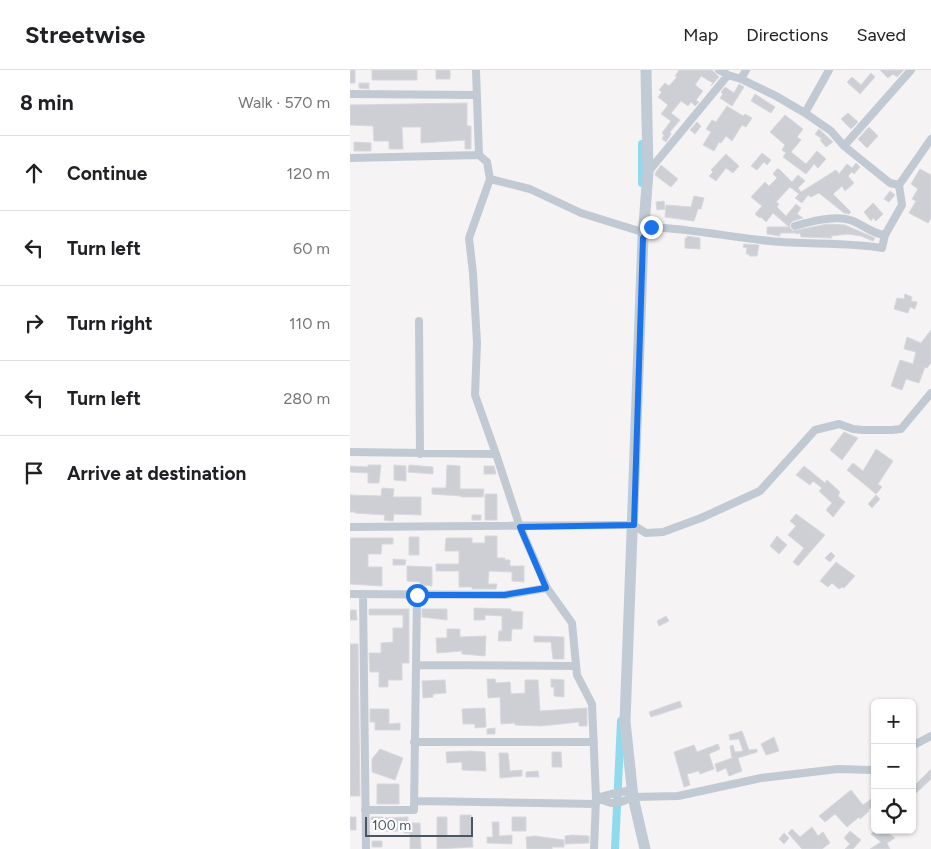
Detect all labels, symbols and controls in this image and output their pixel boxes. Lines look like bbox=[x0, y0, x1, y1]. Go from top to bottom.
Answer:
text: Streetwise bbox=[25, 20, 145, 49]
text: Map bbox=[683, 24, 718, 46]
text: Directions bbox=[746, 24, 828, 46]
text: Saved bbox=[856, 24, 906, 46]
text: 8 min bbox=[20, 90, 74, 115]
text: Walk · 570 m bbox=[238, 93, 330, 112]
icon: ahead bbox=[20, 159, 48, 187]
text: Continue bbox=[67, 162, 147, 185]
text: 120 m bbox=[287, 164, 330, 183]
route end bbox=[640, 216, 663, 239]
icon: left bbox=[20, 234, 48, 262]
text: Turn left bbox=[67, 237, 141, 260]
text: 60 m bbox=[293, 239, 330, 258]
icon: right bbox=[20, 309, 48, 337]
text: Turn right bbox=[67, 312, 153, 335]
text: 110 m bbox=[289, 314, 330, 333]
icon: left bbox=[20, 384, 48, 412]
text: Turn left bbox=[67, 387, 141, 410]
text: 280 m bbox=[283, 389, 330, 408]
icon: arrive bbox=[20, 459, 48, 487]
text: Arrive at destination bbox=[67, 462, 246, 485]
route start bbox=[406, 584, 429, 607]
map controls bbox=[871, 699, 916, 834]
button: + bbox=[871, 699, 916, 744]
button: − bbox=[871, 744, 916, 789]
button: locate bbox=[871, 789, 916, 834]
scale bar bbox=[365, 814, 472, 837]
text: 100 m bbox=[372, 817, 411, 834]

